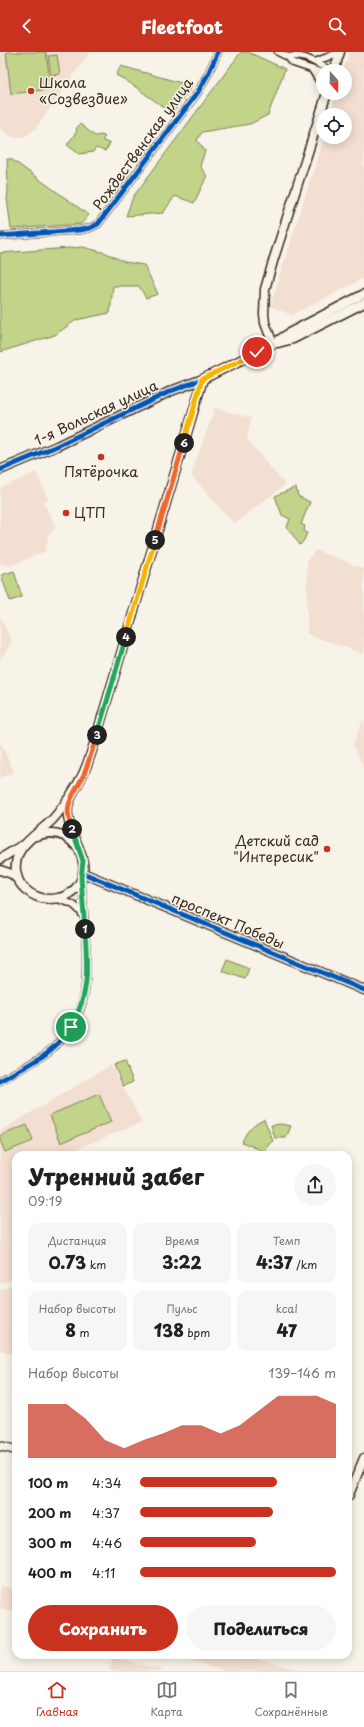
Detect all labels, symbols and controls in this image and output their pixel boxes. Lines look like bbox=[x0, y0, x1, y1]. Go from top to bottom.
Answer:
text: Fleetfoot bbox=[141, 13, 223, 40]
icon: back bbox=[16, 15, 38, 37]
icon: search bbox=[326, 15, 348, 37]
north arrow bbox=[316, 64, 352, 100]
map controls bbox=[316, 64, 352, 144]
place label: Школа «Созвездие» bbox=[39, 72, 128, 109]
street label: Рождественская улица bbox=[87, 73, 198, 214]
marker: Школа «Созвездие» bbox=[26, 86, 36, 96]
button: locate bbox=[316, 108, 352, 144]
pin bbox=[240, 335, 274, 369]
icon: check bbox=[246, 341, 268, 363]
street label: 1-я Вольская улица bbox=[30, 375, 161, 450]
pin: 6 bbox=[174, 433, 194, 453]
text: 6 bbox=[180, 434, 188, 451]
marker: Пятёрочка bbox=[96, 452, 106, 462]
place label: Пятёрочка bbox=[64, 461, 138, 482]
place label: ЦТП bbox=[74, 502, 106, 523]
marker: ЦТП bbox=[61, 508, 71, 518]
pin: 5 bbox=[145, 530, 165, 550]
text: 5 bbox=[151, 531, 159, 548]
pin: 4 bbox=[116, 627, 136, 647]
text: 4 bbox=[122, 628, 130, 645]
pin: 3 bbox=[87, 725, 107, 745]
text: 3 bbox=[93, 726, 101, 743]
pin: 2 bbox=[62, 819, 82, 839]
text: 2 bbox=[68, 820, 76, 837]
place label: Детский сад "Интересик" bbox=[233, 830, 319, 867]
marker: Детский сад "Интересик" bbox=[322, 844, 332, 854]
street label: проспект Победы bbox=[169, 887, 288, 954]
pin: 1 bbox=[75, 919, 95, 939]
text: 1 bbox=[82, 920, 88, 937]
pin bbox=[54, 1010, 88, 1044]
icon: arrive bbox=[60, 1016, 82, 1038]
text: Утренний забег bbox=[28, 1159, 204, 1192]
button: share bbox=[294, 1164, 336, 1206]
text: 09:19 bbox=[28, 1191, 62, 1210]
text: Дистанция bbox=[48, 1232, 107, 1249]
text: Время bbox=[164, 1232, 200, 1249]
text: Темп bbox=[273, 1232, 301, 1249]
text: 0.73 bbox=[48, 1249, 86, 1275]
text: 3:22 bbox=[162, 1249, 202, 1275]
text: 4:37 bbox=[256, 1249, 293, 1275]
text: km bbox=[86, 1256, 106, 1273]
text: /km bbox=[293, 1256, 317, 1273]
text: Набор высоты bbox=[39, 1300, 116, 1317]
text: Пульс bbox=[166, 1300, 198, 1317]
text: kcal bbox=[276, 1300, 298, 1317]
text: 8 bbox=[65, 1317, 76, 1343]
text: 138 bbox=[154, 1317, 184, 1343]
text: 47 bbox=[276, 1317, 297, 1343]
text: m bbox=[76, 1324, 89, 1341]
text: bpm bbox=[184, 1324, 210, 1341]
text: Набор высоты bbox=[28, 1363, 119, 1382]
text: 139–146 m bbox=[269, 1363, 336, 1382]
text: 100 m bbox=[28, 1473, 69, 1492]
text: 4:34 bbox=[92, 1473, 122, 1492]
text: 200 m bbox=[28, 1503, 72, 1522]
text: 4:37 bbox=[92, 1503, 120, 1522]
text: 300 m bbox=[28, 1533, 72, 1552]
text: 4:46 bbox=[92, 1533, 122, 1552]
text: 400 m bbox=[28, 1563, 72, 1582]
text: 4:11 bbox=[92, 1563, 115, 1582]
button: Сохранить bbox=[28, 1605, 178, 1651]
button: Поделиться bbox=[186, 1605, 336, 1651]
tab: Главная bbox=[36, 1679, 79, 1720]
tab: Карта bbox=[150, 1679, 183, 1720]
tab: Сохранённые bbox=[255, 1679, 328, 1720]

